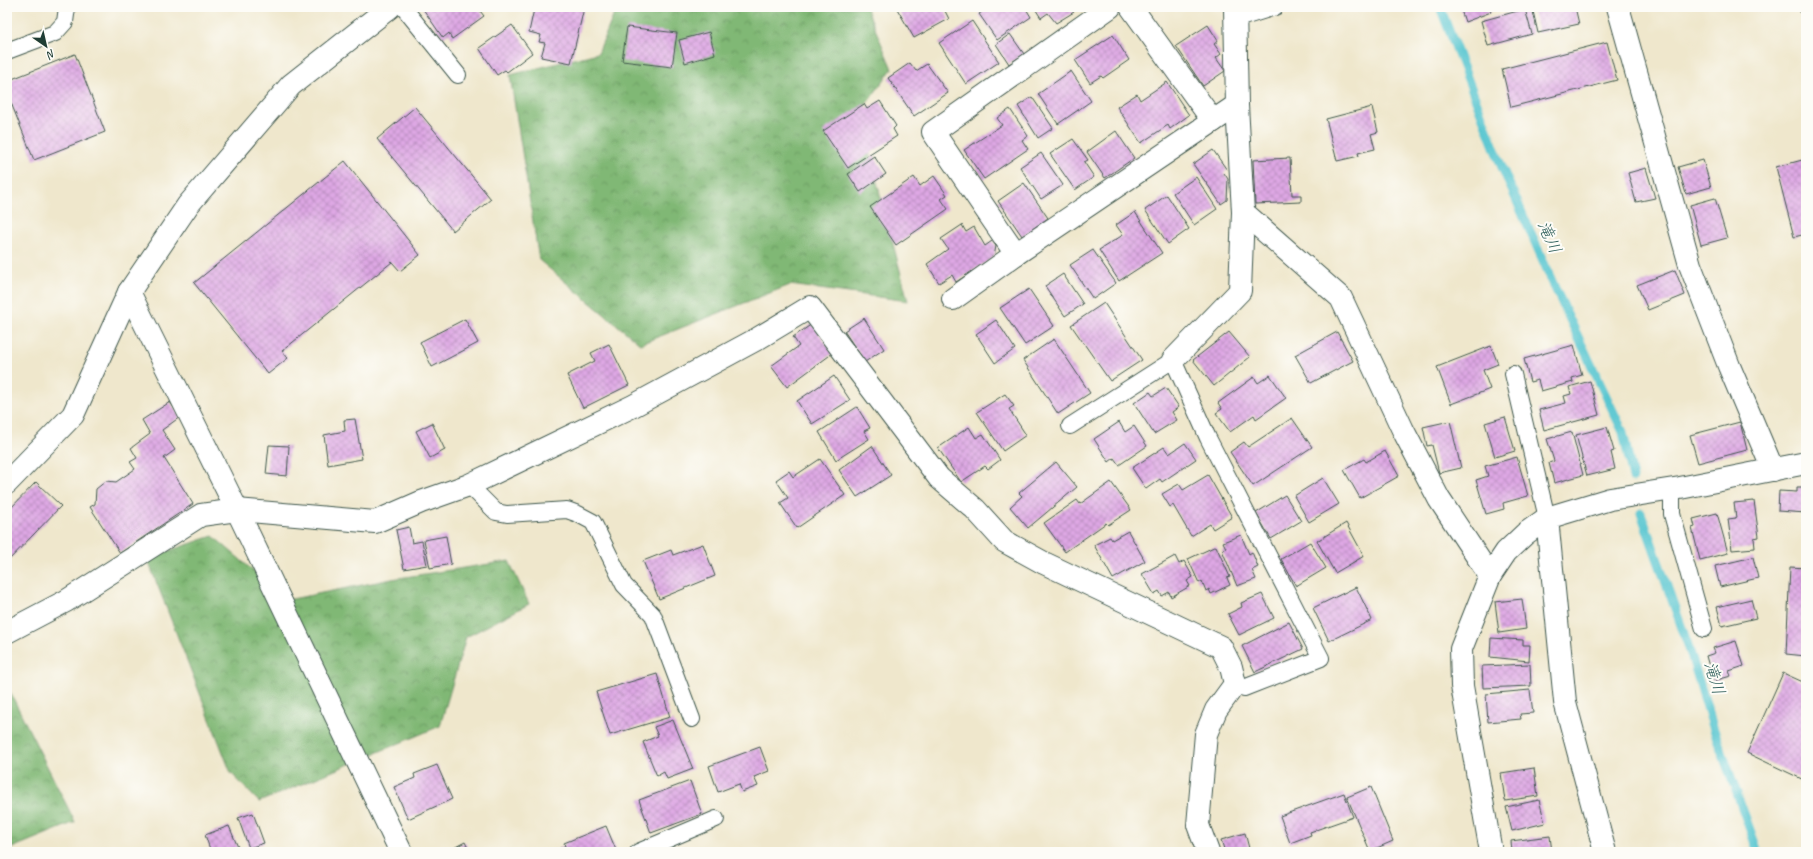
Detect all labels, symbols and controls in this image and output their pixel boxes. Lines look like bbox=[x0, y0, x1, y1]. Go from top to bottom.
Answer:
north arrow bbox=[26, 26, 66, 66]
text: N bbox=[43, 47, 58, 63]
water label: 滝川 bbox=[1533, 217, 1566, 257]
water label: 滝川 bbox=[1700, 659, 1730, 697]

